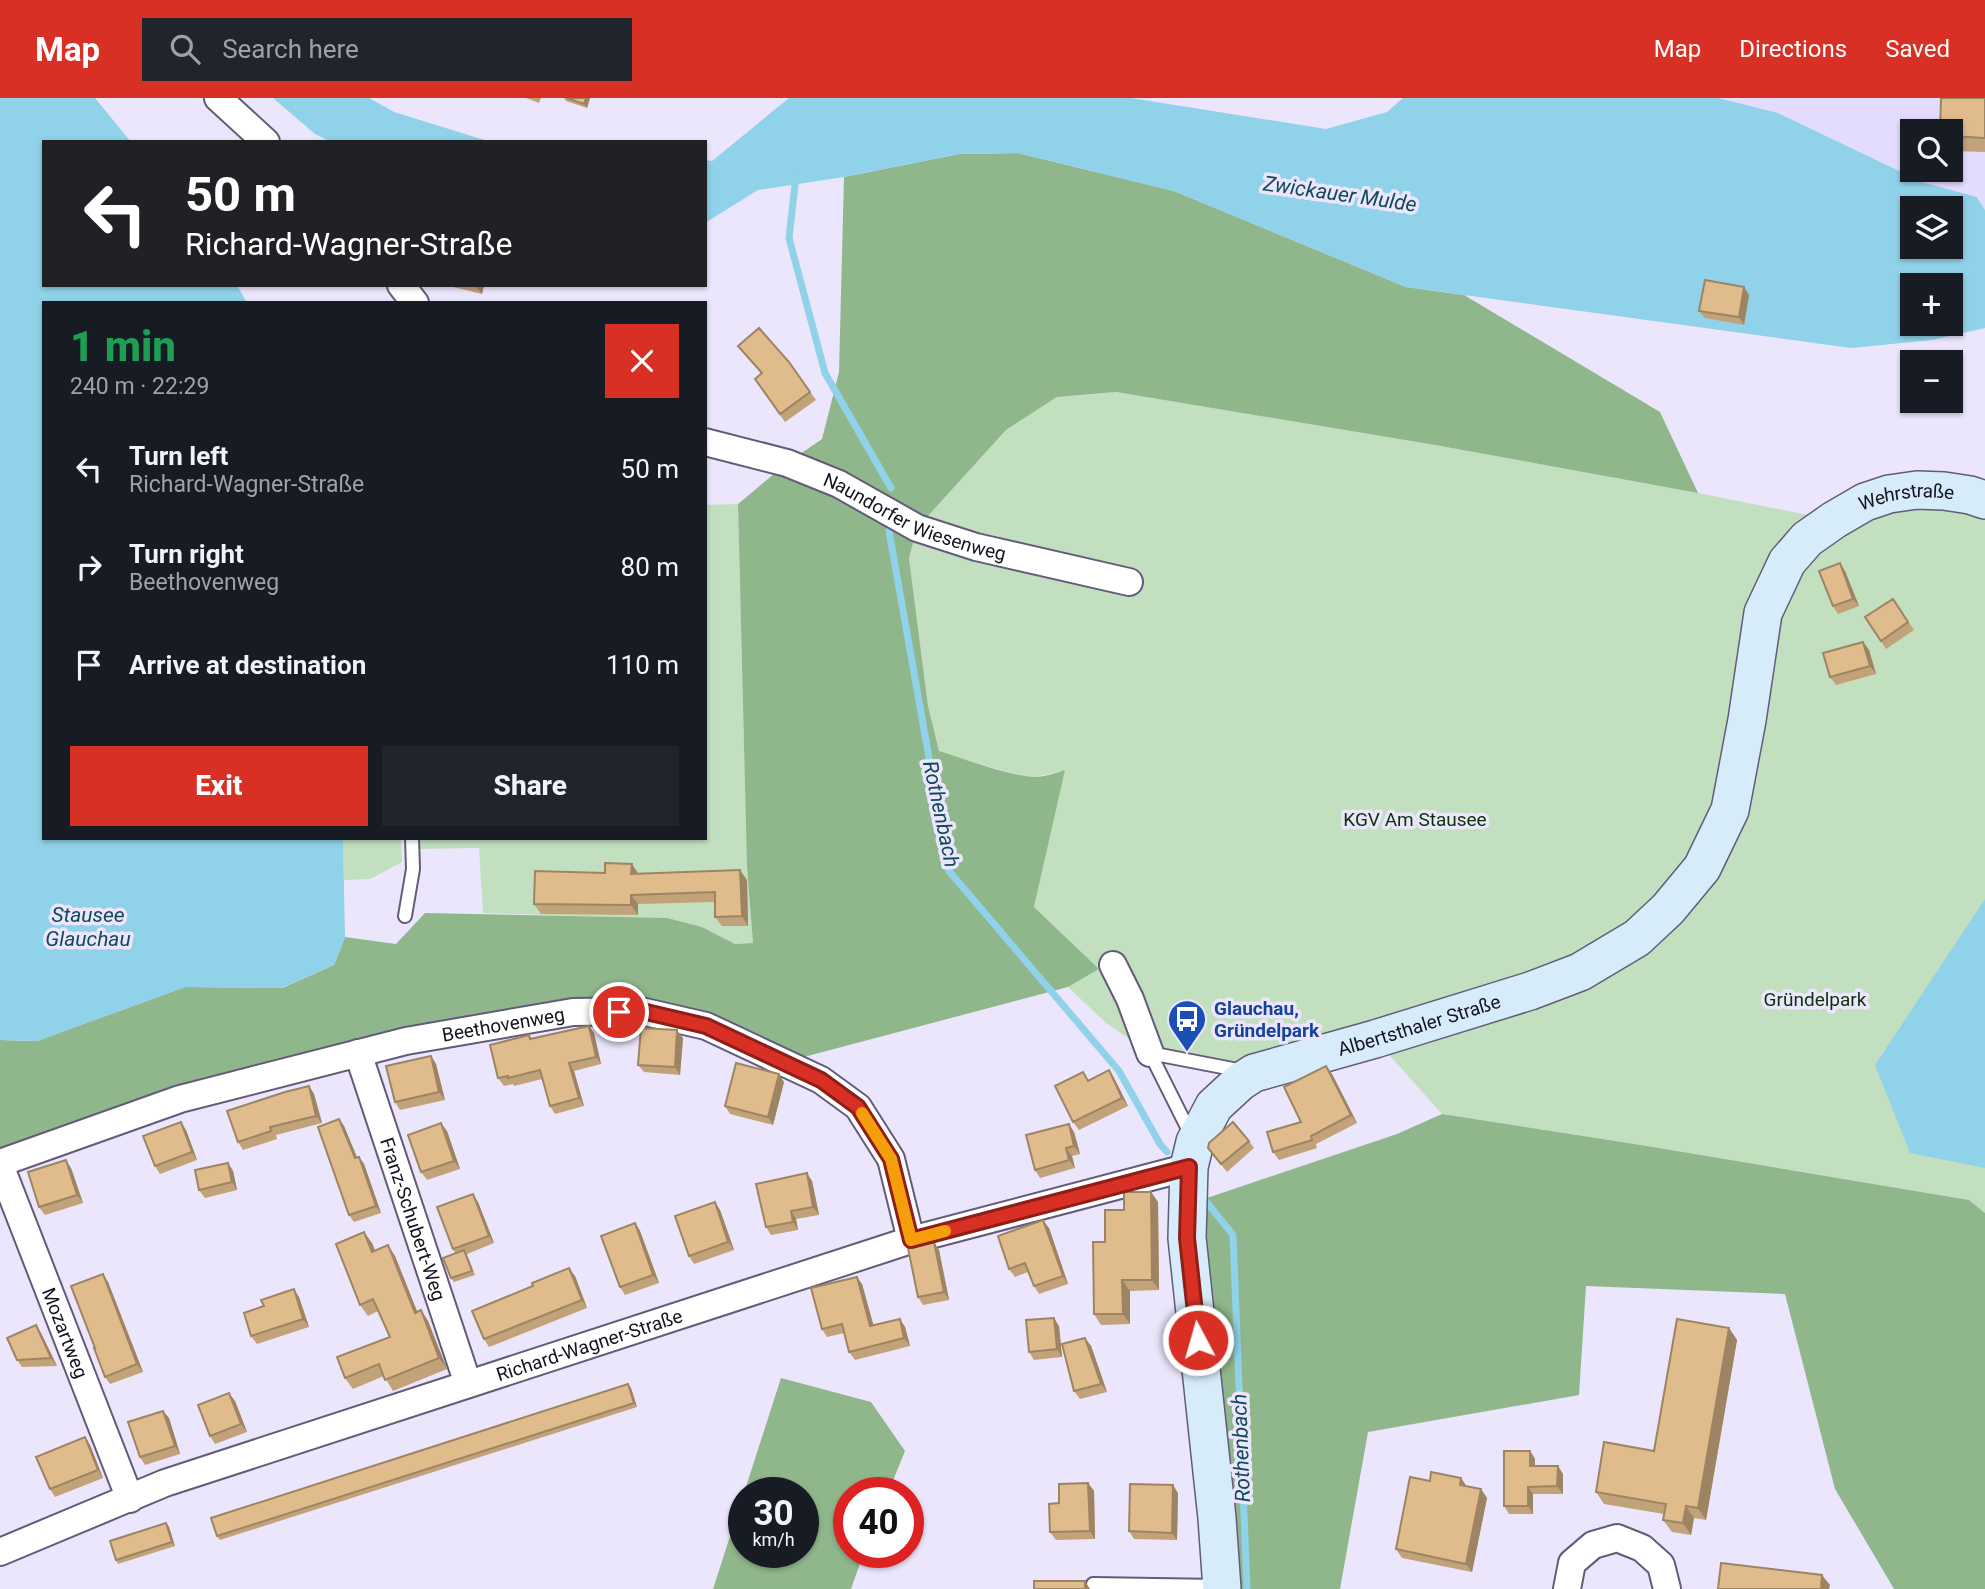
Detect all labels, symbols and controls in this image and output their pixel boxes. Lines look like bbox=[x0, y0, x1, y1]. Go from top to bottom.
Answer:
search box bbox=[142, 18, 632, 81]
text: Map bbox=[35, 30, 100, 69]
icon: search bbox=[166, 30, 204, 68]
text: Search here bbox=[222, 34, 359, 64]
text: Map bbox=[1654, 35, 1701, 63]
text: Directions bbox=[1739, 35, 1847, 63]
text: Saved bbox=[1885, 35, 1950, 63]
map controls bbox=[1900, 119, 1963, 413]
button: search bbox=[1900, 119, 1963, 182]
text: 50 m bbox=[185, 166, 296, 223]
icon: left bbox=[70, 168, 161, 259]
water label: Zwickauer Mulde bbox=[1261, 171, 1418, 217]
button: layers bbox=[1900, 196, 1963, 259]
text: Richard-Wagner-Straße bbox=[185, 225, 512, 263]
button: + bbox=[1900, 273, 1963, 336]
text: 1 min bbox=[70, 322, 176, 371]
button: close bbox=[605, 324, 679, 398]
button: − bbox=[1900, 350, 1963, 413]
text: 240 m · 22:29 bbox=[70, 373, 209, 400]
text: Turn left bbox=[129, 441, 228, 471]
icon: left bbox=[70, 450, 108, 488]
text: 50 m bbox=[621, 454, 679, 484]
street label: Naundorfer Wiesenweg bbox=[820, 468, 1008, 565]
text: Richard-Wagner-Straße bbox=[129, 471, 364, 498]
street label: Wehrstraße bbox=[1855, 478, 1956, 515]
text: Turn right bbox=[129, 539, 244, 569]
icon: right bbox=[70, 548, 108, 586]
text: 80 m bbox=[621, 552, 679, 582]
text: Beethovenweg bbox=[129, 569, 279, 596]
icon: arrive bbox=[70, 646, 108, 684]
text: Arrive at destination bbox=[129, 650, 366, 680]
text: 110 m bbox=[606, 650, 679, 680]
button: Exit bbox=[70, 746, 368, 826]
button: Share bbox=[382, 746, 679, 826]
water label: Rothenbach bbox=[918, 758, 964, 870]
park label: KGV Am Stausee bbox=[1343, 808, 1487, 831]
water label: Stausee Glauchau bbox=[45, 903, 131, 951]
pin bbox=[589, 982, 649, 1042]
park label: Gründelpark bbox=[1764, 988, 1867, 1011]
street label: Albertsthaler Straße bbox=[1335, 989, 1503, 1060]
icon: arrive bbox=[600, 993, 638, 1031]
place label: Glauchau, Gründelpark bbox=[1214, 997, 1320, 1042]
bus stop icon: Glauchau, Gründelpark bbox=[1166, 998, 1208, 1053]
street label: Beethovenweg bbox=[440, 1002, 566, 1046]
street label: Franz-Schubert-Weg bbox=[375, 1135, 451, 1304]
street label: Mozartweg bbox=[37, 1284, 93, 1381]
position arrow bbox=[1161, 1303, 1235, 1377]
street label: Richard-Wagner-Straße bbox=[493, 1304, 685, 1386]
water label: Rothenbach bbox=[1227, 1393, 1255, 1503]
speed limit sign: 40 bbox=[833, 1477, 924, 1568]
text: 30 bbox=[753, 1493, 794, 1534]
text: km/h bbox=[752, 1529, 795, 1550]

